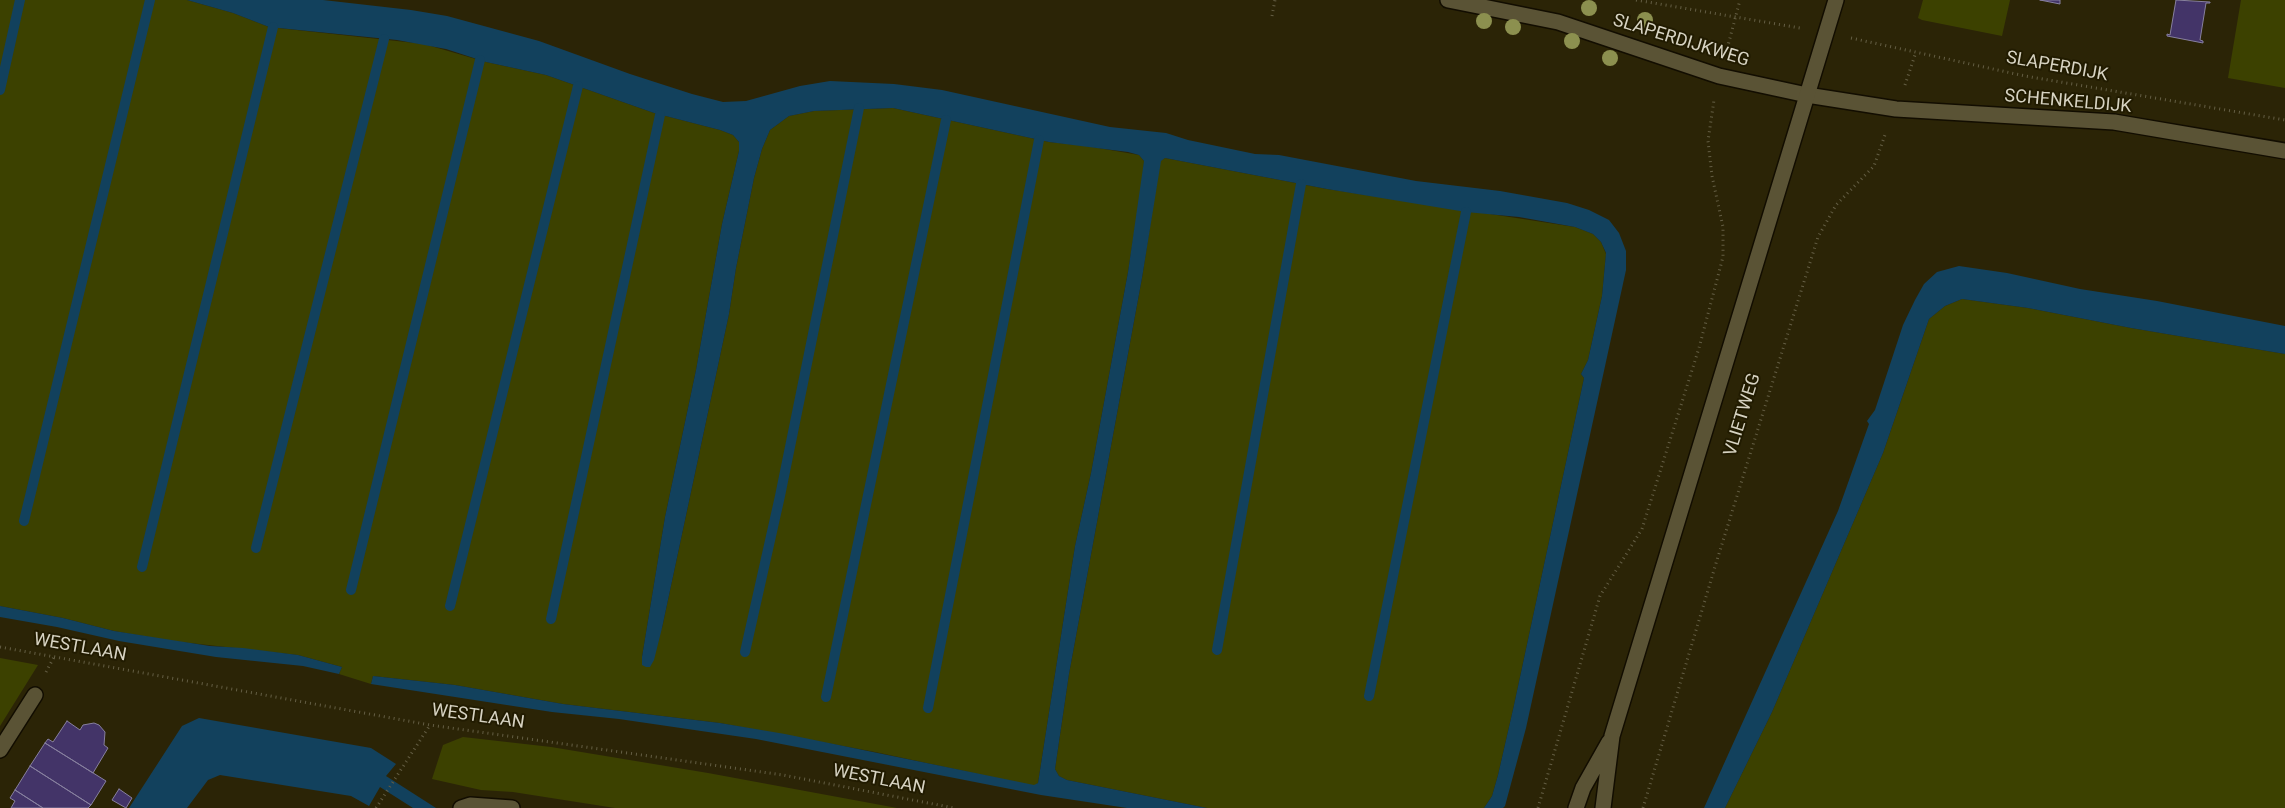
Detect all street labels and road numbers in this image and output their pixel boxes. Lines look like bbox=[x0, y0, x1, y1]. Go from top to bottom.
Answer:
street label: SLAPERDIJKWEG bbox=[1610, 10, 1752, 72]
street label: SLAPERDIJK bbox=[2004, 47, 2110, 87]
street label: SCHENKELDIJK bbox=[2004, 86, 2132, 118]
street label: VLIETWEG bbox=[1720, 371, 1766, 459]
street label: WESTLAAN bbox=[32, 629, 128, 667]
street label: WESTLAAN bbox=[430, 700, 526, 734]
street label: WESTLAAN bbox=[831, 760, 927, 800]

